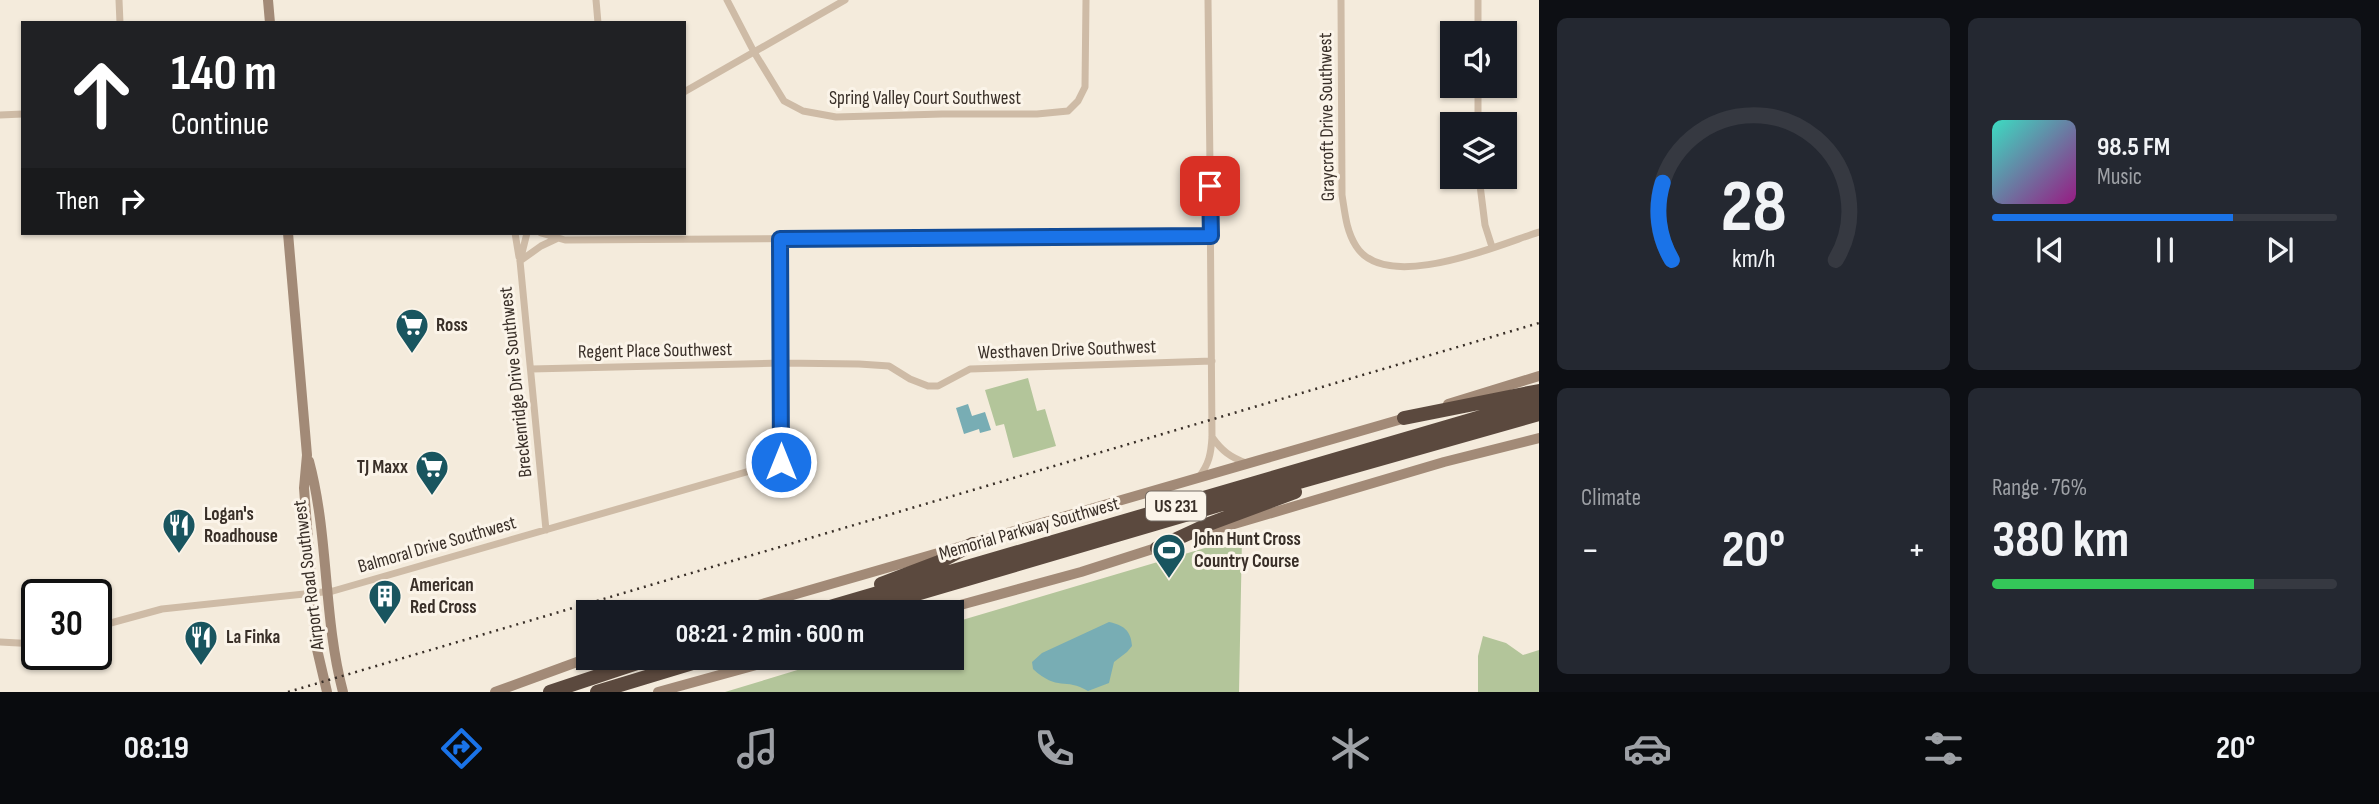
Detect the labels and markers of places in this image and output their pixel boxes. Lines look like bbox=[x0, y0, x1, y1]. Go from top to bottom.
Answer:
pin bbox=[1180, 156, 1240, 216]
supermarket icon: Ross bbox=[393, 306, 431, 355]
place label: Ross bbox=[436, 314, 468, 337]
supermarket icon: TJ Maxx bbox=[413, 448, 451, 497]
place label: TJ Maxx bbox=[357, 456, 408, 479]
place label: Logan's Roadhouse bbox=[204, 503, 278, 548]
restaurant icon: Logan's Roadhouse bbox=[160, 506, 198, 555]
place label: John Hunt Cross Country Course bbox=[1193, 528, 1301, 573]
sports icon: John Hunt Cross Country Course bbox=[1150, 531, 1188, 580]
place label: American Red Cross bbox=[409, 574, 477, 619]
building icon: American Red Cross bbox=[366, 577, 404, 626]
restaurant icon: La Finka bbox=[182, 618, 220, 667]
place label: La Finka bbox=[226, 626, 280, 649]

